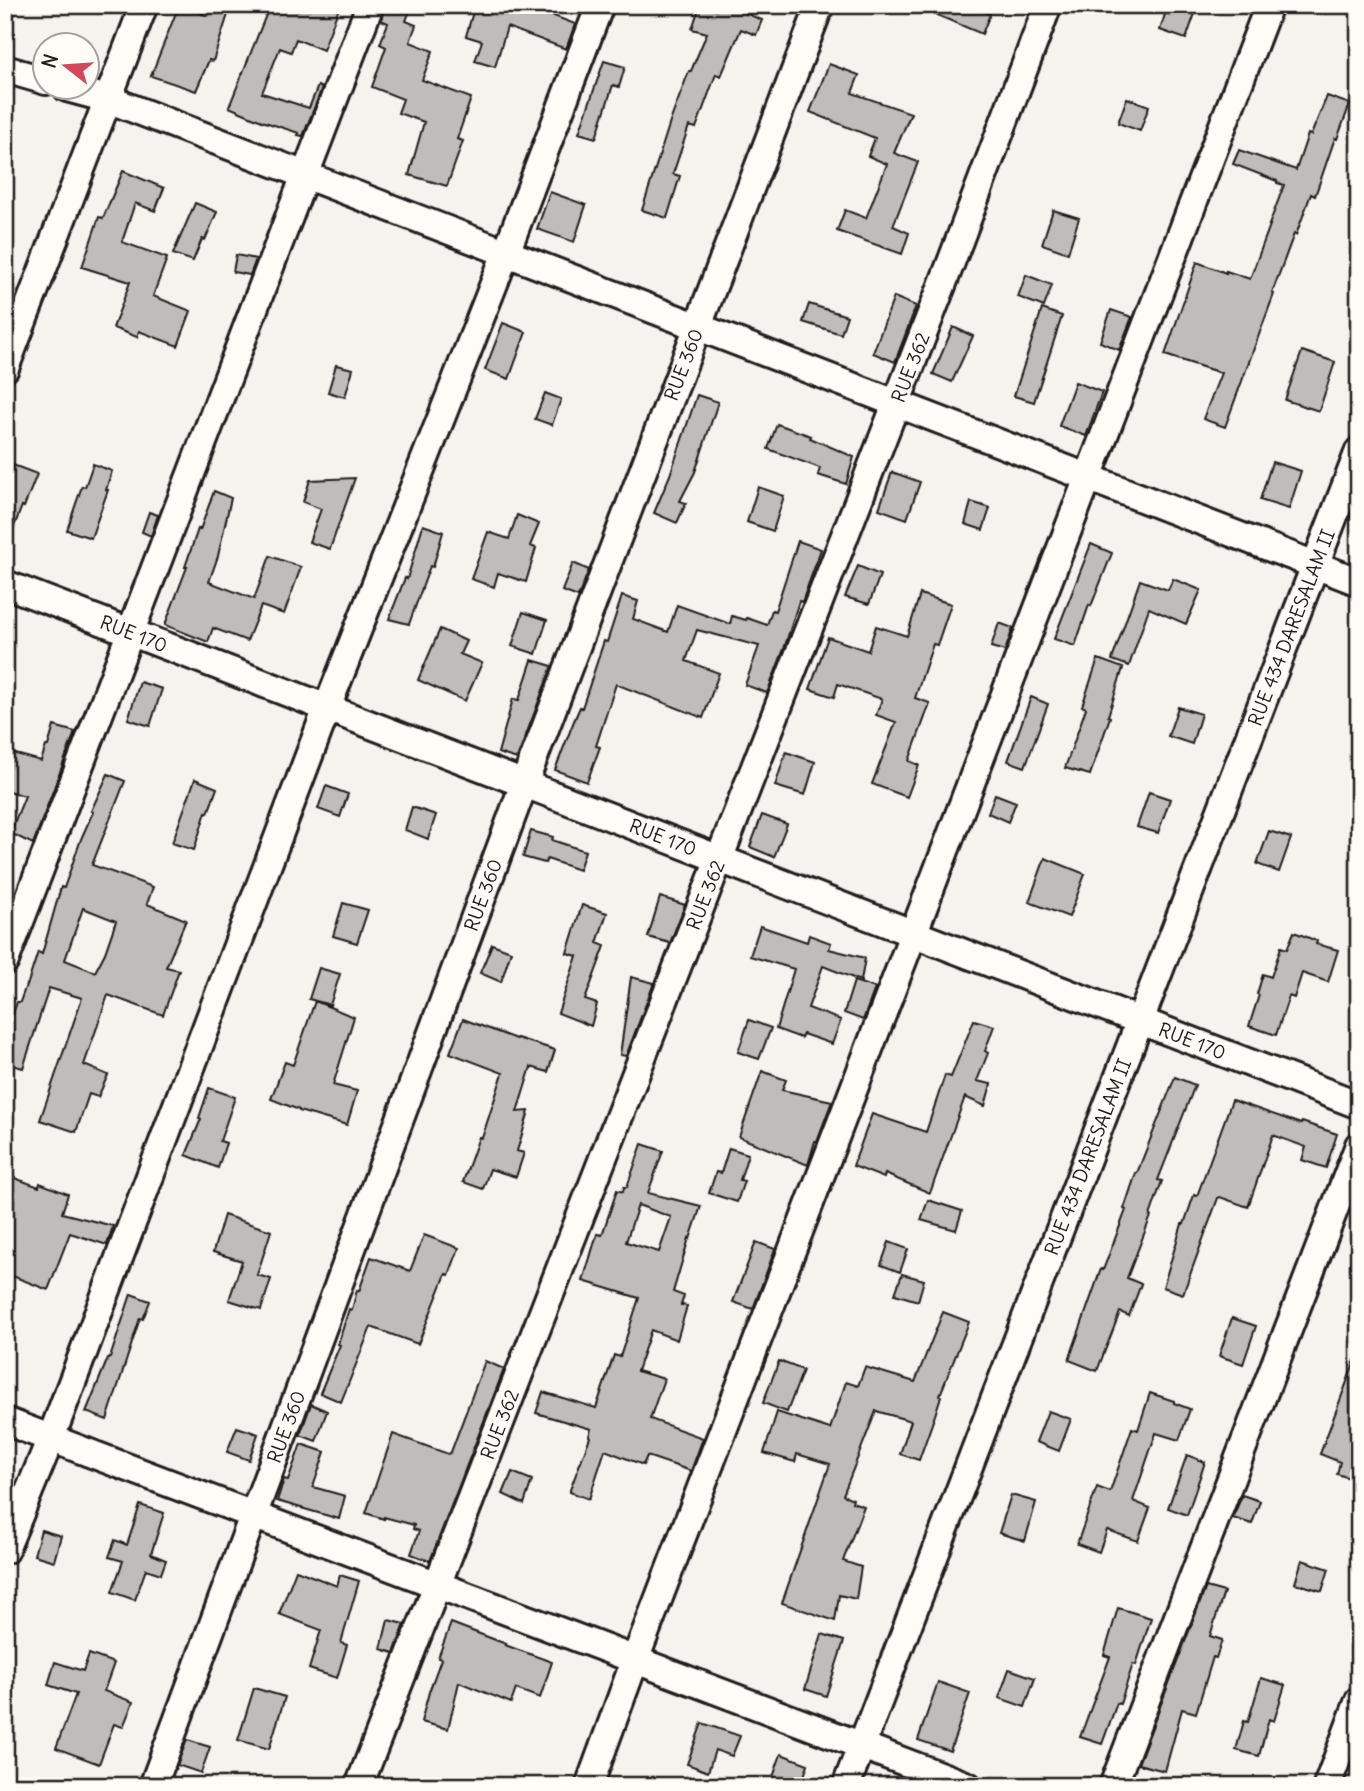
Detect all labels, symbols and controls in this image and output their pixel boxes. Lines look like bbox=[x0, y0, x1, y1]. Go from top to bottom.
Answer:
north arrow bbox=[32, 32, 102, 102]
text: N bbox=[36, 51, 63, 71]
street label: RUE 360 bbox=[659, 325, 708, 404]
street label: RUE 362 bbox=[886, 329, 935, 406]
street label: RUE 434 DARESALAM II bbox=[1242, 526, 1340, 729]
street label: RUE 170 bbox=[97, 610, 171, 657]
street label: RUE 170 bbox=[626, 813, 700, 861]
street label: RUE 360 bbox=[459, 856, 507, 934]
street label: RUE 362 bbox=[681, 857, 730, 933]
street label: RUE 170 bbox=[1155, 1017, 1229, 1065]
street label: RUE 434 DARESALAM II bbox=[1039, 1055, 1136, 1259]
street label: RUE 362 bbox=[475, 1386, 524, 1463]
street label: RUE 360 bbox=[262, 1387, 310, 1466]

